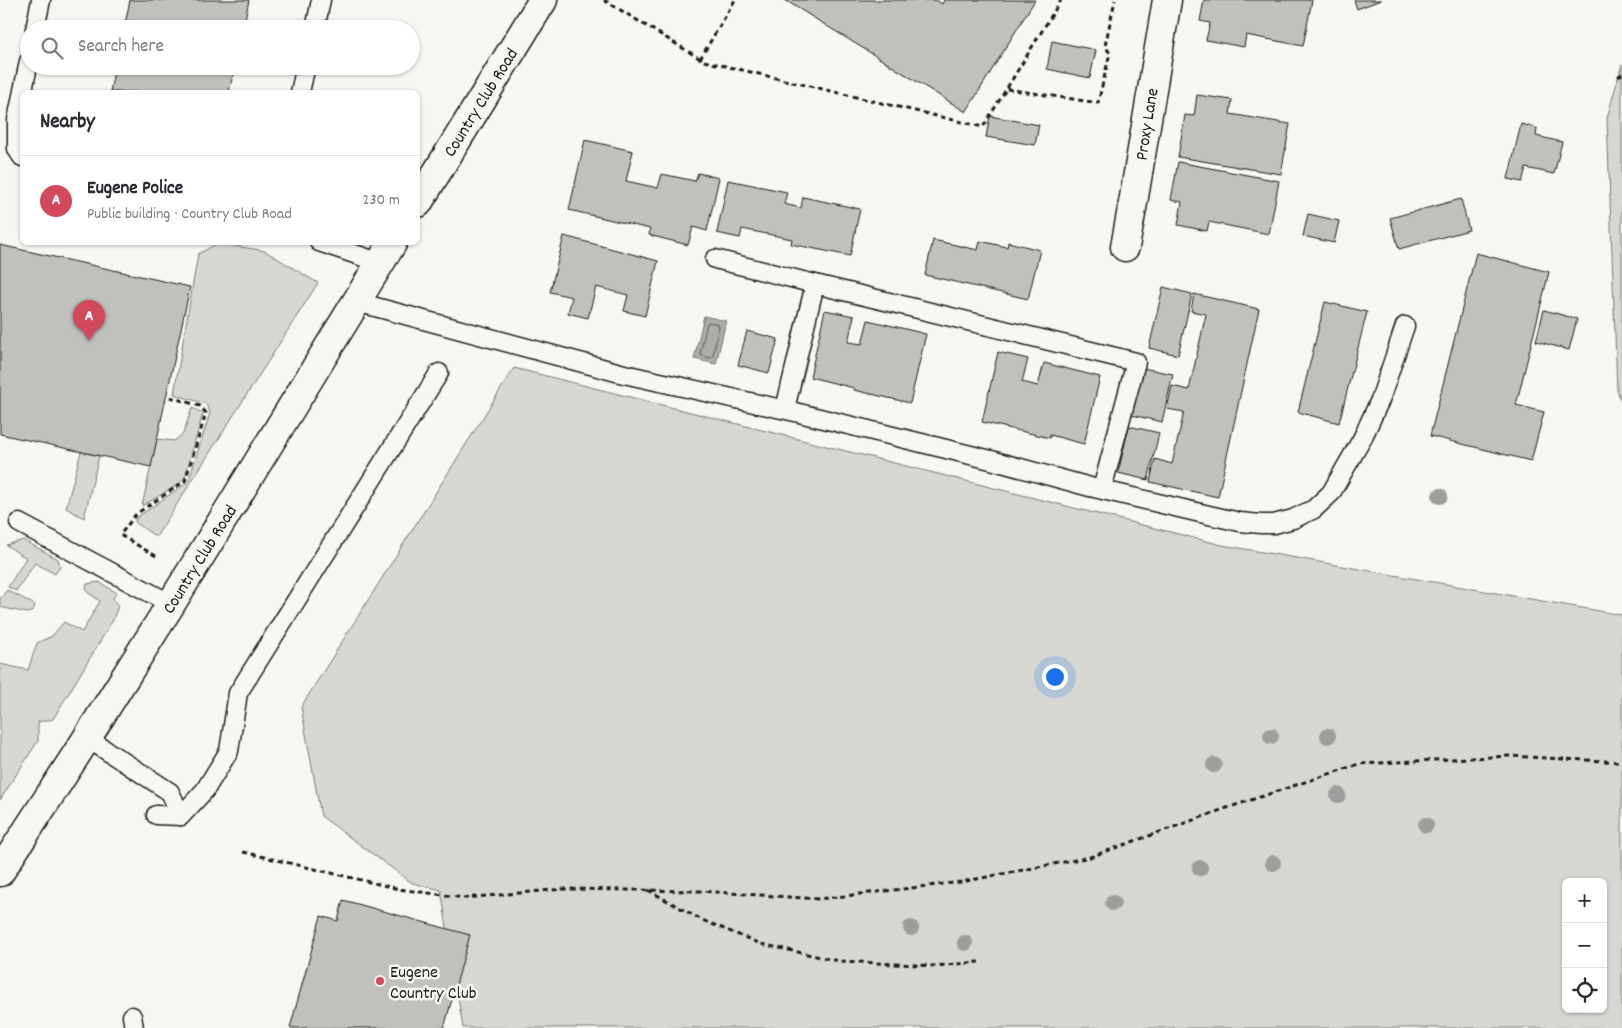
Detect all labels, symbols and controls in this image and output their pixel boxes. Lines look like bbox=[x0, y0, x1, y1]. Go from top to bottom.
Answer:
search box bbox=[20, 20, 420, 75]
icon: search bbox=[38, 34, 66, 62]
text: Search here bbox=[78, 34, 164, 61]
street label: Country Club Road bbox=[439, 44, 526, 163]
street label: Proxy Lane bbox=[1130, 86, 1167, 162]
text: Nearby bbox=[40, 108, 95, 138]
text: Eugene Police bbox=[87, 176, 183, 203]
text: A bbox=[52, 189, 60, 212]
text: 230 m bbox=[363, 189, 400, 212]
text: Public building · Country Club Road bbox=[87, 203, 292, 226]
pin: A bbox=[73, 300, 105, 341]
street label: Country Club Road bbox=[158, 501, 245, 620]
your location bbox=[1042, 664, 1068, 690]
map controls bbox=[1562, 878, 1607, 1013]
button: + bbox=[1562, 878, 1607, 923]
button: − bbox=[1562, 923, 1607, 968]
place label: Eugene Country Club bbox=[390, 961, 477, 1007]
button: locate bbox=[1562, 968, 1607, 1013]
marker: Eugene Country Club bbox=[374, 975, 386, 987]

